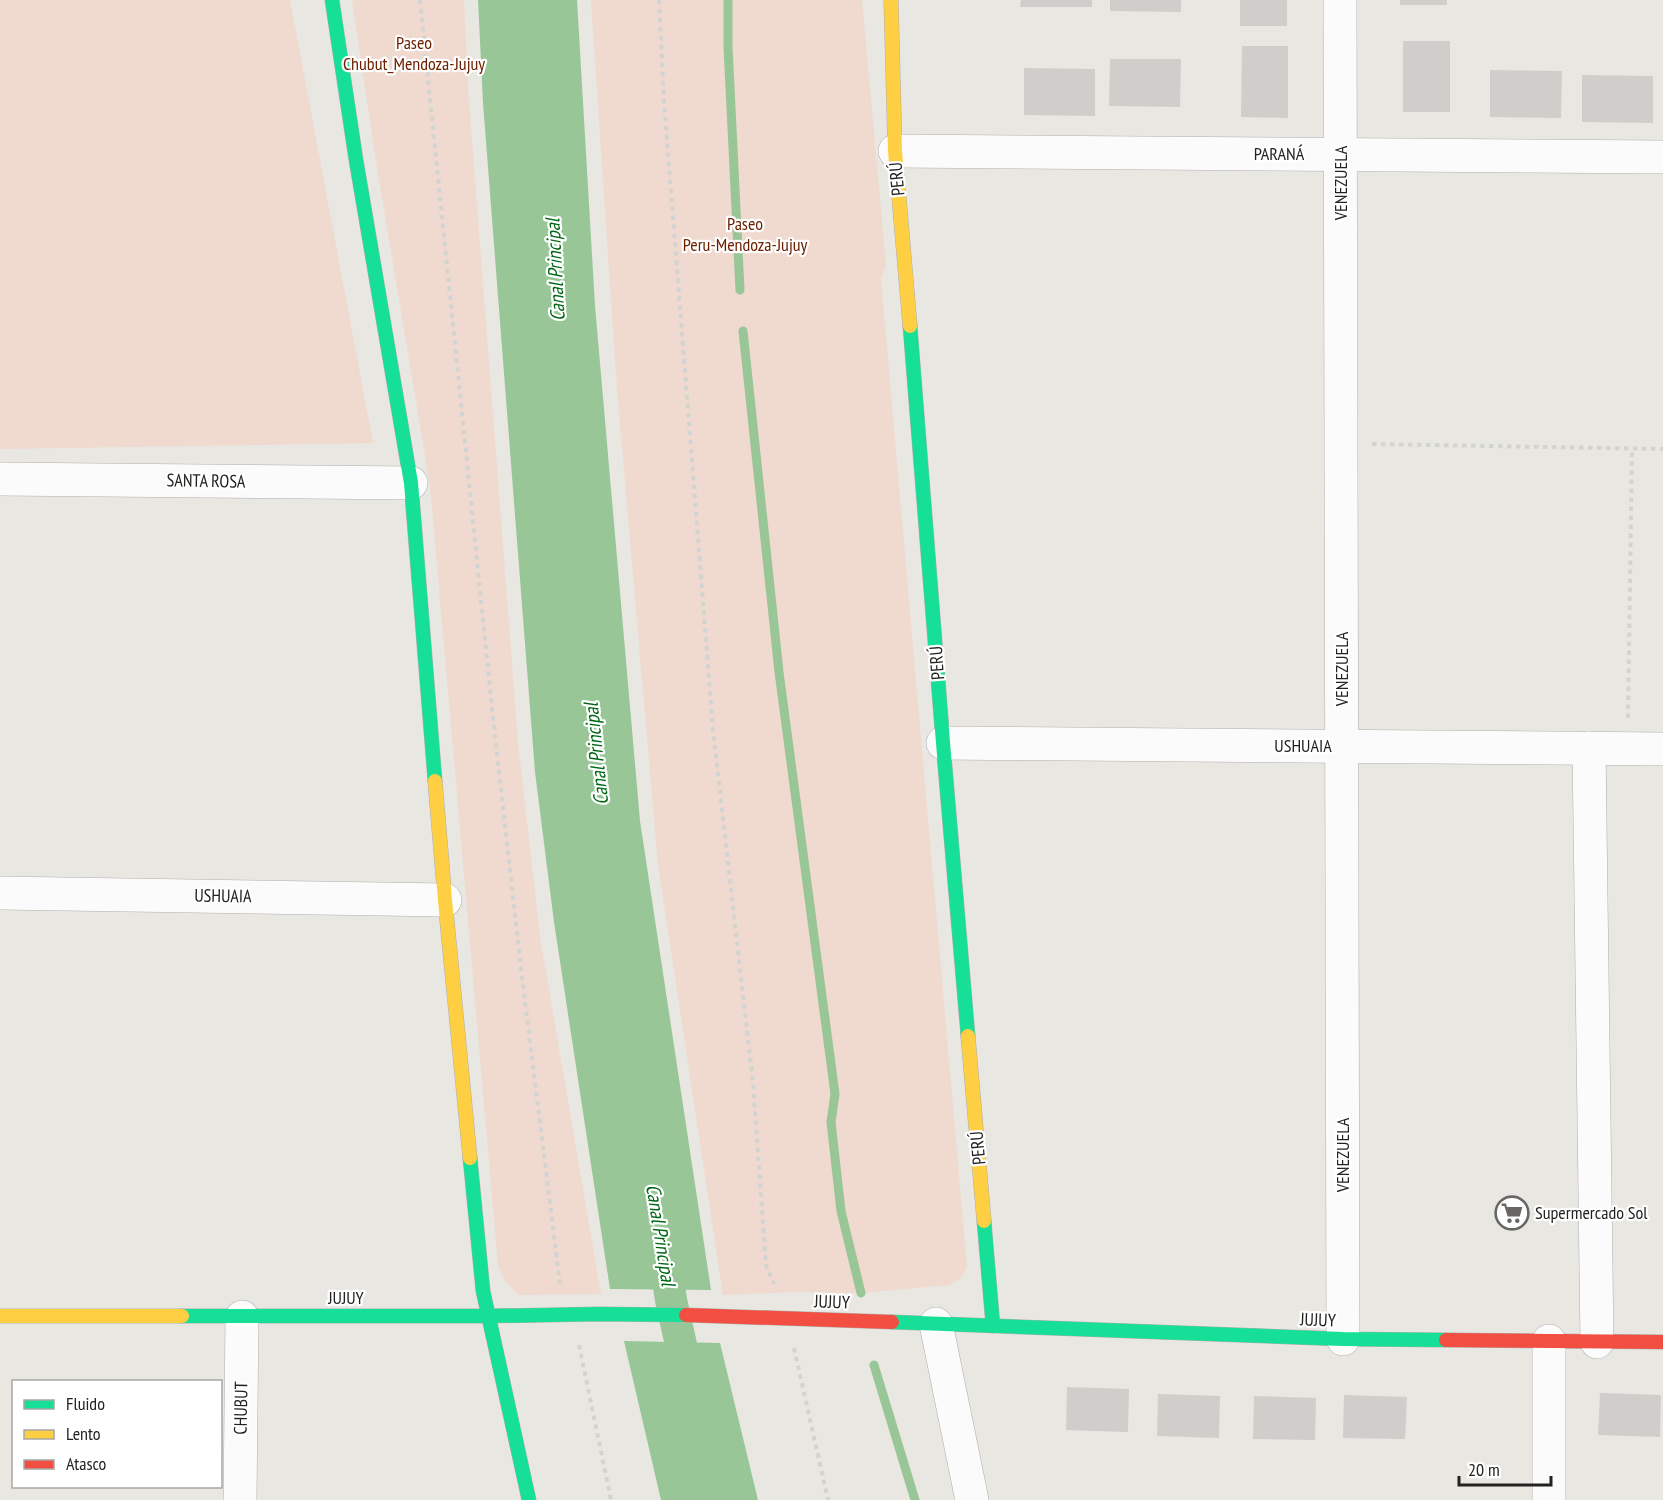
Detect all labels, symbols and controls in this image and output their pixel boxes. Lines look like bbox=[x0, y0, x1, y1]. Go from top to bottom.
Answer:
park label: Paseo Chubut_Mendoza-Jujuy bbox=[343, 31, 485, 75]
street label: PARANÁ bbox=[1254, 142, 1305, 165]
street label: VENEZUELA bbox=[1329, 145, 1352, 221]
street label: PERÚ bbox=[884, 161, 909, 197]
park label: Paseo Peru-Mendoza-Jujuy bbox=[683, 212, 808, 256]
water label: Canal Principal bbox=[539, 216, 571, 322]
street label: SANTA ROSA bbox=[166, 468, 246, 493]
street label: VENEZUELA bbox=[1330, 631, 1353, 707]
street label: PERÚ bbox=[924, 645, 949, 681]
water label: Canal Principal bbox=[577, 699, 614, 806]
street label: USHUAIA bbox=[1274, 734, 1332, 757]
street label: USHUAIA bbox=[194, 884, 252, 908]
street label: VENEZUELA bbox=[1331, 1117, 1354, 1193]
street label: PERÚ bbox=[965, 1130, 990, 1166]
water label: Canal Principal bbox=[640, 1182, 682, 1290]
supermarket icon: Supermercado Sol bbox=[1494, 1195, 1530, 1231]
place label: Supermercado Sol bbox=[1535, 1201, 1648, 1224]
street label: JUJUY bbox=[327, 1286, 365, 1309]
street label: JUJUY bbox=[813, 1289, 851, 1314]
street label: JUJUY bbox=[1299, 1307, 1337, 1332]
legend bbox=[12, 1380, 222, 1488]
street label: CHUBUT bbox=[229, 1381, 252, 1435]
text: Fluido bbox=[66, 1392, 105, 1415]
text: Lento bbox=[66, 1422, 101, 1445]
scale bar bbox=[1459, 1449, 1550, 1487]
text: Atasco bbox=[66, 1452, 107, 1475]
text: 20 m bbox=[1468, 1458, 1500, 1481]

